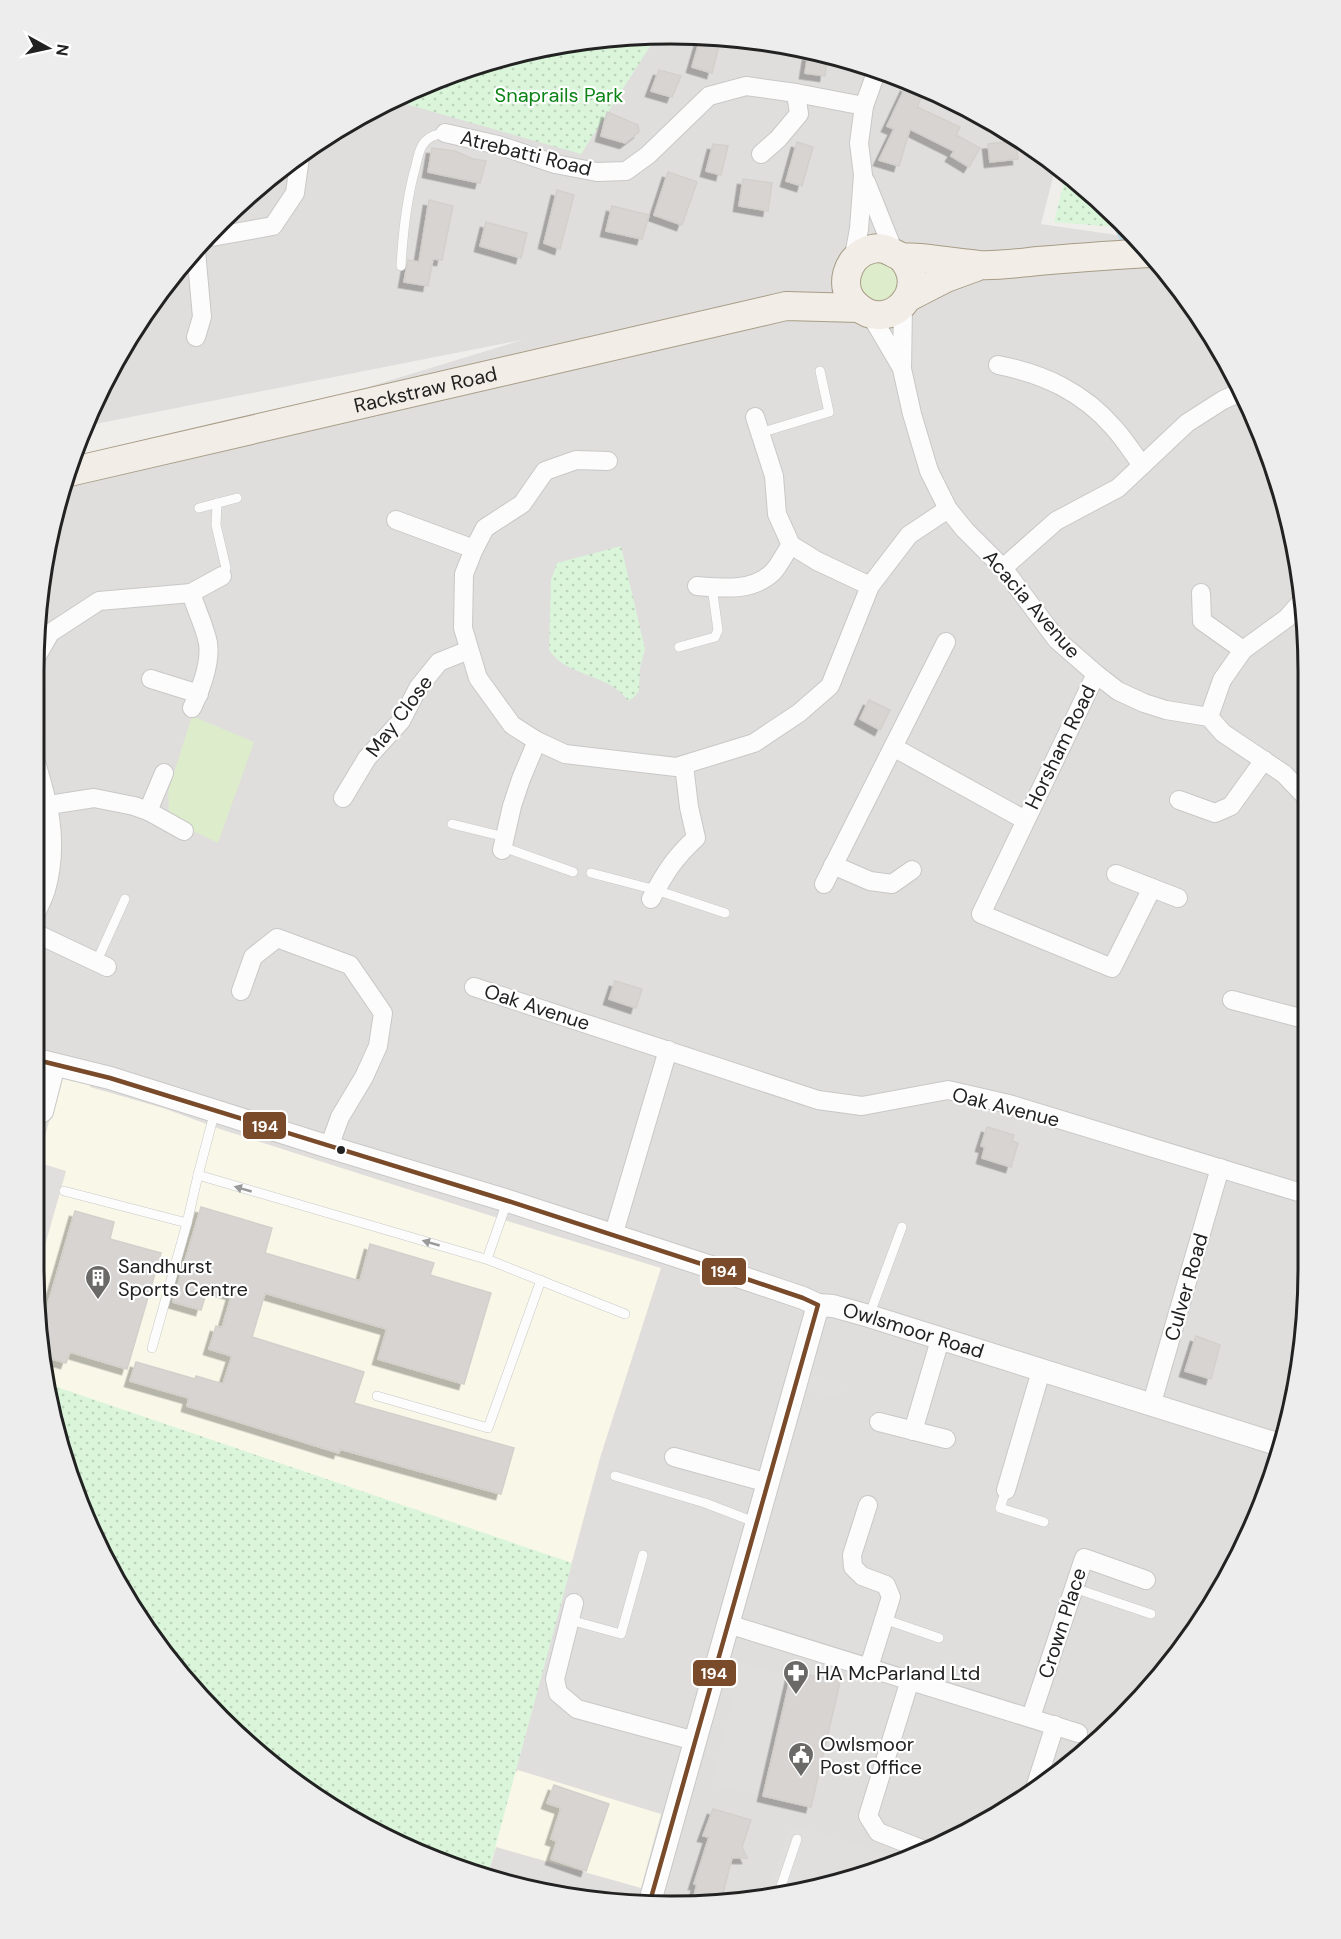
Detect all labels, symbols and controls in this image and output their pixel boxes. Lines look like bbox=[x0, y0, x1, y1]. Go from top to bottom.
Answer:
north arrow bbox=[18, 18, 78, 78]
text: N bbox=[51, 43, 74, 57]
park label: Snaprails Park bbox=[495, 82, 623, 108]
street label: Atrebatti Road bbox=[458, 124, 594, 182]
street label: Rackstraw Road bbox=[351, 360, 500, 419]
street label: Acacia Avenue bbox=[978, 544, 1086, 664]
street label: May Close bbox=[360, 670, 438, 762]
street label: Horsham Road bbox=[1019, 681, 1101, 813]
street label: Oak Avenue bbox=[481, 978, 593, 1036]
street label: Oak Avenue bbox=[950, 1081, 1062, 1133]
line badge: 194 bbox=[242, 1111, 287, 1140]
text: 194 bbox=[252, 1116, 278, 1137]
unlabelled marker bbox=[335, 1144, 347, 1156]
one-way arrow bbox=[234, 1184, 252, 1193]
street label: Culver Road bbox=[1158, 1230, 1214, 1344]
one-way arrow bbox=[421, 1238, 439, 1247]
place label: Sandhurst Sports Centre bbox=[118, 1253, 248, 1302]
line badge: 194 bbox=[701, 1257, 747, 1286]
text: 194 bbox=[711, 1261, 737, 1282]
building icon: Sandhurst Sports Centre bbox=[83, 1263, 113, 1301]
street label: Owlsmoor Road bbox=[840, 1296, 987, 1364]
street label: Crown Place bbox=[1032, 1564, 1092, 1682]
pharmacy icon: HA McParland Ltd bbox=[781, 1658, 811, 1696]
line badge: 194 bbox=[692, 1659, 737, 1687]
place label: HA McParland Ltd bbox=[816, 1660, 980, 1686]
text: 194 bbox=[701, 1663, 727, 1684]
place label: Owlsmoor Post Office bbox=[820, 1731, 922, 1780]
public building icon: Owlsmoor Post Office bbox=[786, 1740, 816, 1778]

